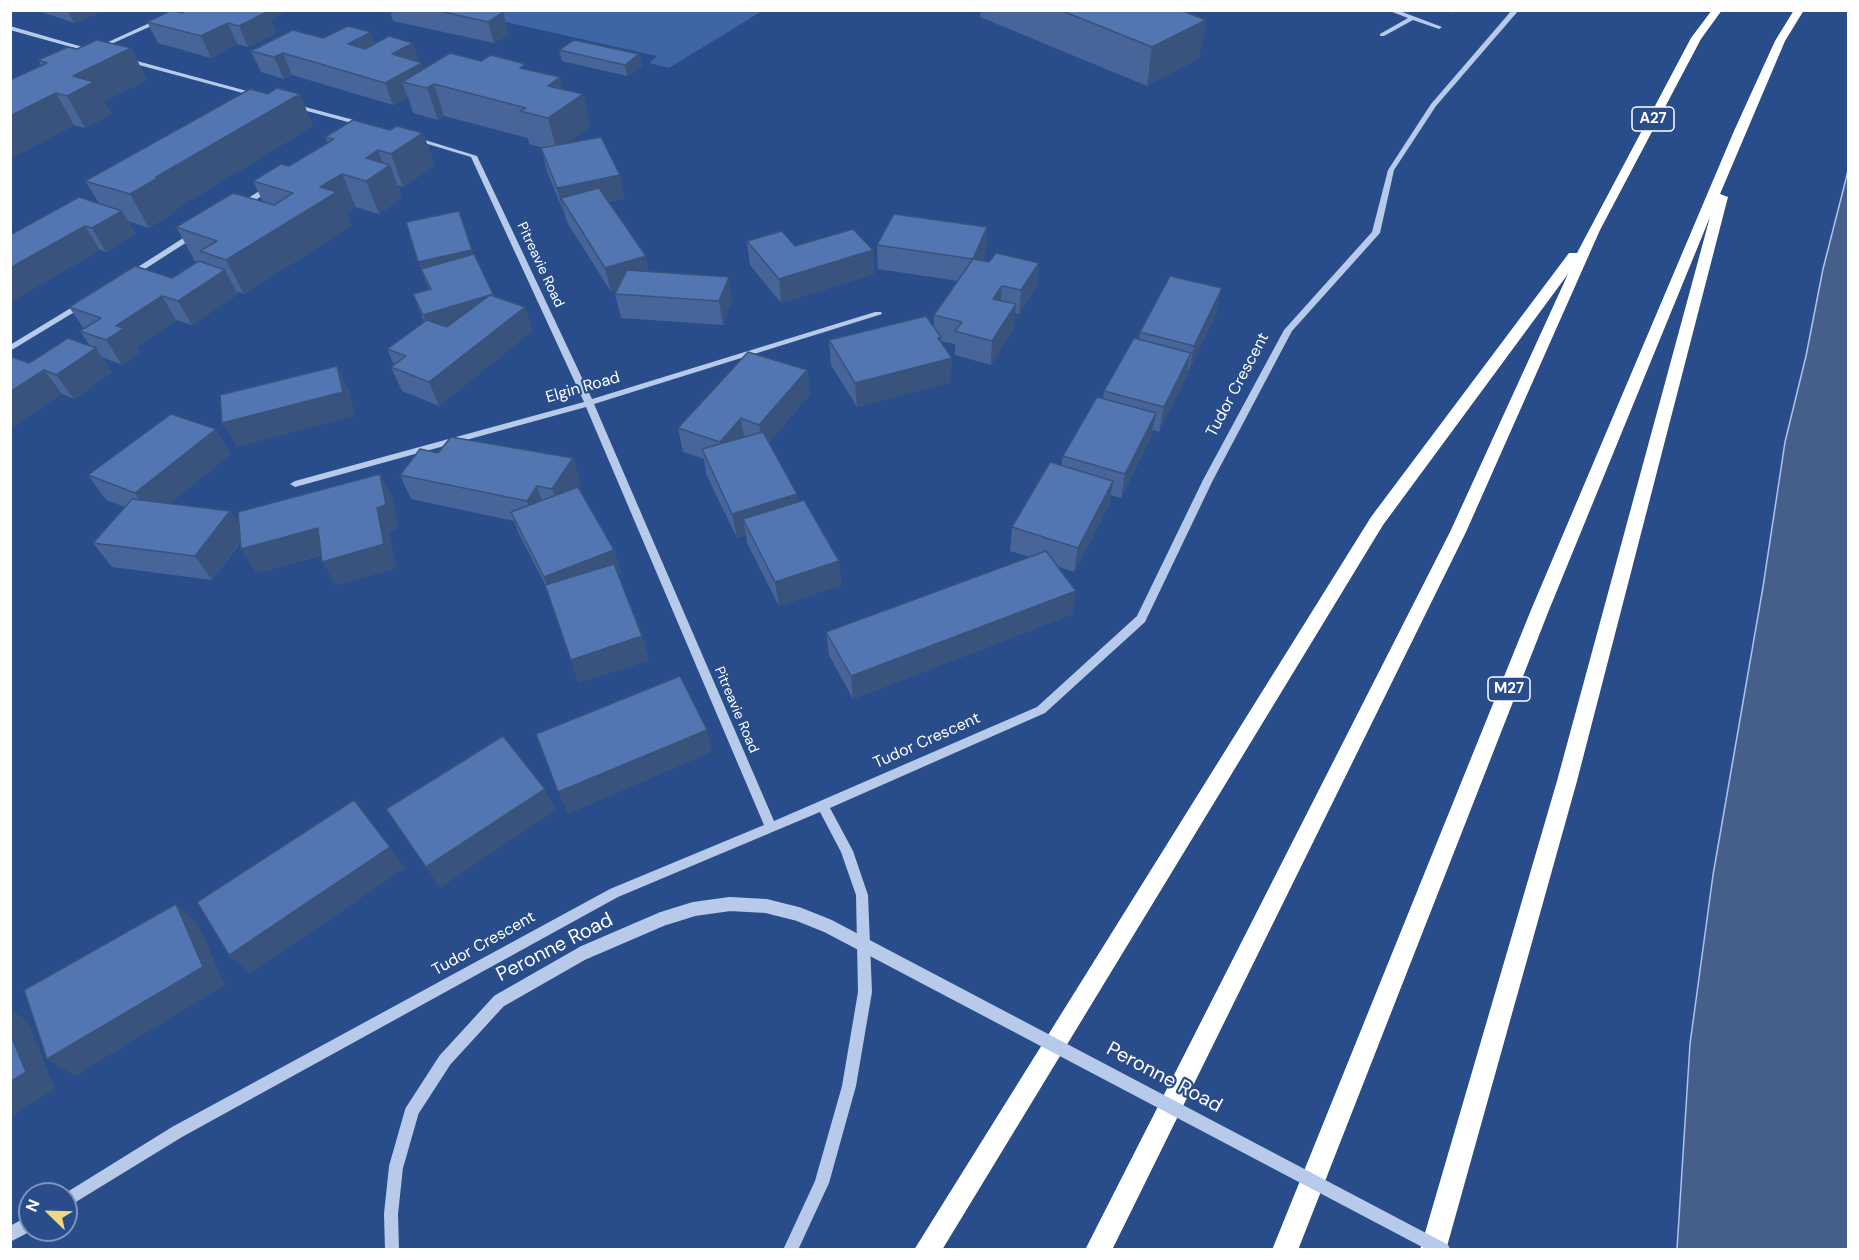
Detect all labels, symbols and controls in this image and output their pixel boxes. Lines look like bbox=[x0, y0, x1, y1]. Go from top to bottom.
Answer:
road number: A27 bbox=[1632, 107, 1674, 131]
street label: Pitreavie Road bbox=[513, 220, 567, 310]
street label: Tudor Crescent bbox=[1203, 330, 1273, 440]
street label: Elgin Road bbox=[544, 368, 622, 408]
street label: Pitreavie Road bbox=[710, 664, 762, 756]
road number: M27 bbox=[1488, 677, 1530, 701]
street label: Tudor Crescent bbox=[871, 709, 983, 773]
street label: Tudor Crescent bbox=[429, 908, 539, 980]
street label: Peronne Road bbox=[493, 908, 617, 988]
street label: Peronne Road bbox=[1102, 1037, 1226, 1119]
north arrow bbox=[18, 1182, 78, 1242]
text: N bbox=[21, 1196, 45, 1215]

